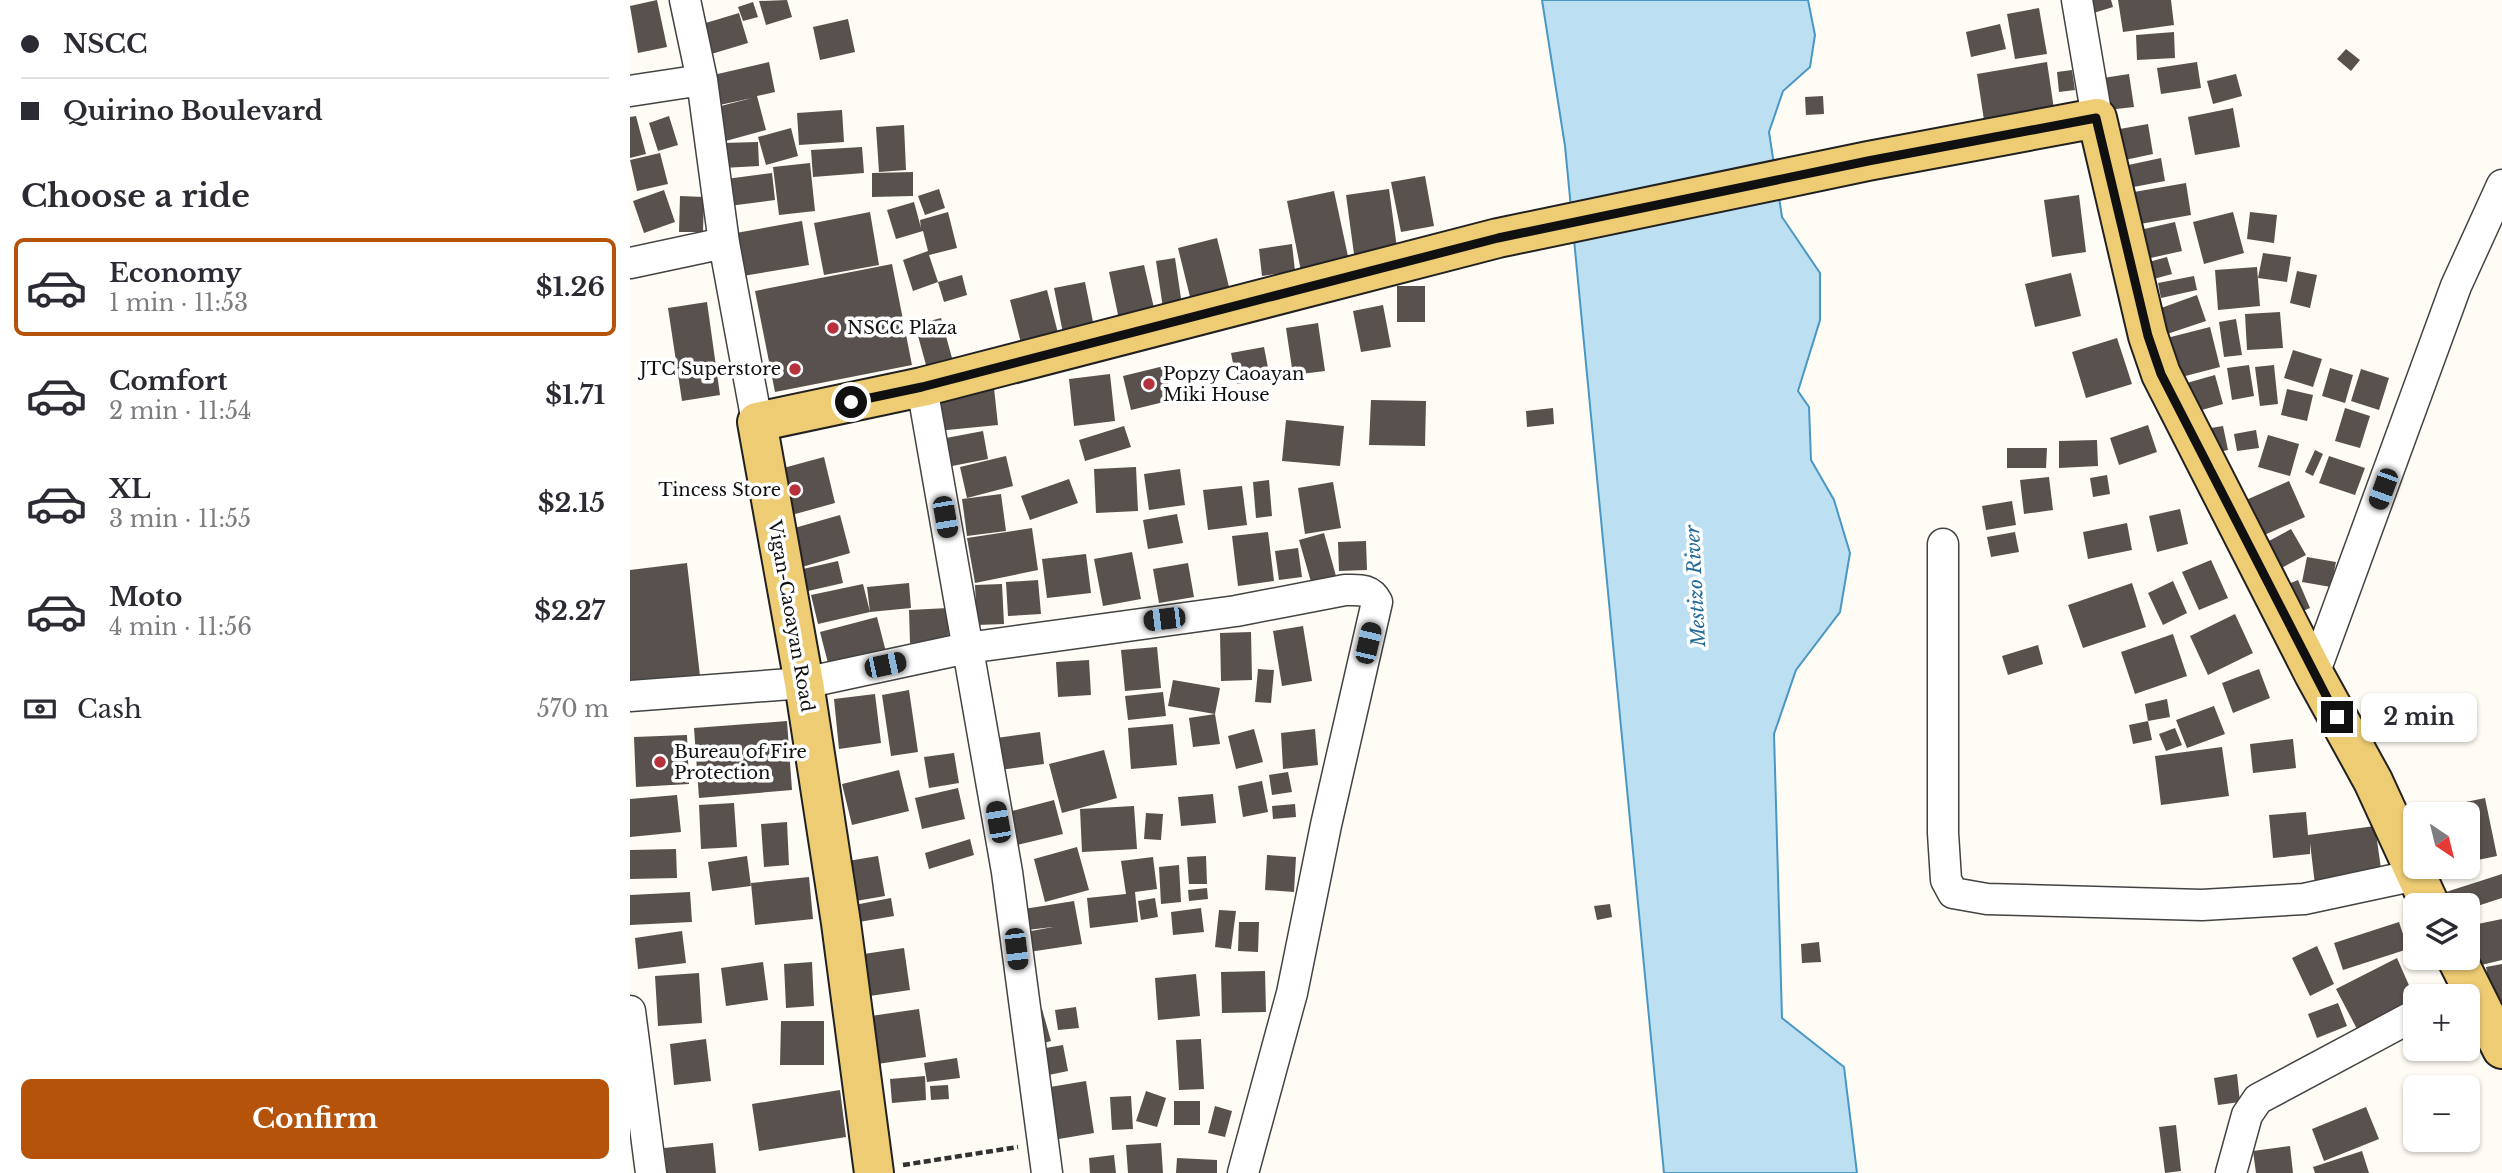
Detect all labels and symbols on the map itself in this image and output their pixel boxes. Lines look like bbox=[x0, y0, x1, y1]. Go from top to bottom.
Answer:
place label: NSCC Plaza bbox=[847, 317, 957, 339]
marker: NSCC Plaza bbox=[825, 320, 841, 336]
place label: JTC Superstore bbox=[638, 358, 781, 380]
marker: JTC Superstore bbox=[787, 361, 803, 377]
place label: Popzy Caoayan Miki House bbox=[1163, 363, 1304, 406]
marker: Popzy Caoayan Miki House bbox=[1141, 376, 1157, 392]
route start bbox=[835, 386, 867, 418]
car bbox=[2366, 466, 2401, 512]
place label: Tincess Store bbox=[658, 479, 781, 501]
marker: Tincess Store bbox=[787, 482, 803, 498]
car bbox=[932, 494, 959, 540]
street label: Vigan-Caoayan Road bbox=[763, 518, 819, 713]
water label: Mestizo River bbox=[1681, 523, 1710, 649]
car bbox=[1142, 606, 1187, 632]
car bbox=[1354, 620, 1383, 666]
car bbox=[863, 650, 908, 680]
callout: 2 min bbox=[2362, 692, 2477, 742]
route end bbox=[2321, 701, 2353, 733]
place label: Bureau of Fire Protection bbox=[674, 741, 807, 784]
marker: Bureau of Fire Protection bbox=[652, 754, 668, 770]
car bbox=[985, 799, 1012, 845]
north arrow bbox=[2403, 802, 2480, 878]
car bbox=[1004, 927, 1029, 971]

